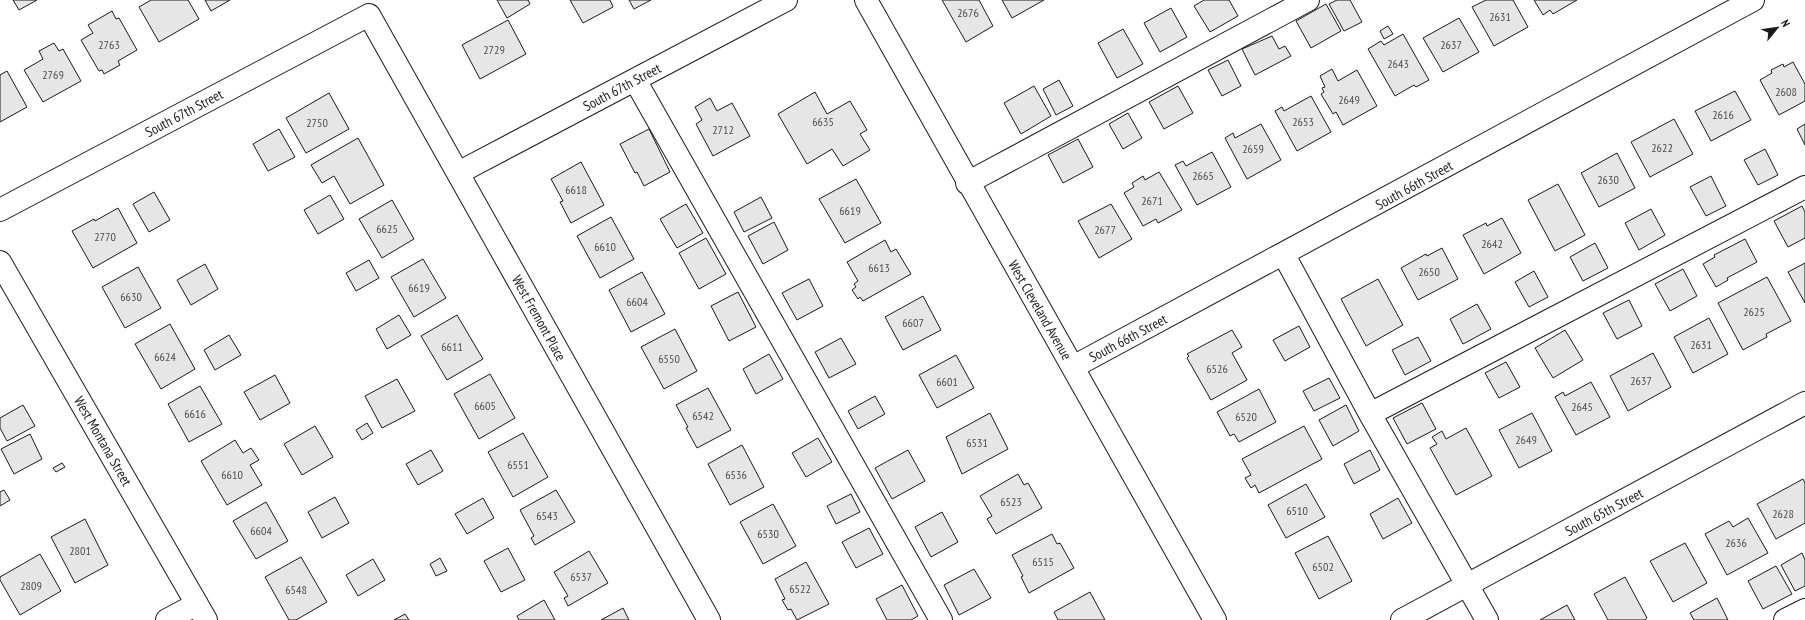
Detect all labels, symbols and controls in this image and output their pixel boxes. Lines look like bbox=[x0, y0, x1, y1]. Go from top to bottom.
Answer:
house number: 2676 bbox=[957, 5, 979, 20]
north arrow bbox=[1757, 8, 1797, 48]
house number: 2631 bbox=[1489, 9, 1511, 24]
text: N bbox=[1778, 17, 1793, 29]
house number: 2763 bbox=[98, 37, 120, 52]
house number: 2637 bbox=[1440, 37, 1462, 52]
house number: 2729 bbox=[483, 42, 505, 57]
house number: 2643 bbox=[1387, 56, 1409, 71]
street label: South 67th Street bbox=[580, 59, 664, 115]
house number: 2769 bbox=[42, 67, 64, 82]
house number: 2608 bbox=[1775, 84, 1797, 99]
street label: South 67th Street bbox=[142, 85, 226, 141]
house number: 2649 bbox=[1338, 92, 1360, 107]
house number: 2616 bbox=[1712, 107, 1734, 122]
house number: 6635 bbox=[812, 114, 834, 129]
house number: 2653 bbox=[1292, 114, 1314, 129]
house number: 2750 bbox=[306, 115, 328, 130]
house number: 2712 bbox=[712, 122, 734, 137]
house number: 2622 bbox=[1651, 140, 1673, 155]
house number: 2659 bbox=[1242, 141, 1264, 156]
street label: South 66th Street bbox=[1372, 156, 1456, 214]
house number: 2665 bbox=[1192, 168, 1214, 183]
house number: 2630 bbox=[1597, 172, 1619, 187]
house number: 6618 bbox=[565, 182, 587, 197]
house number: 2671 bbox=[1141, 193, 1163, 208]
house number: 6619 bbox=[839, 203, 861, 218]
house number: 6625 bbox=[376, 221, 398, 236]
house number: 2677 bbox=[1094, 222, 1116, 237]
house number: 2770 bbox=[94, 229, 116, 244]
house number: 2642 bbox=[1481, 236, 1503, 251]
house number: 6610 bbox=[594, 239, 616, 254]
street label: West Cleveland Avenue bbox=[1004, 257, 1076, 363]
house number: 6613 bbox=[868, 260, 890, 275]
house number: 2650 bbox=[1418, 264, 1440, 279]
street label: West Fremont Place bbox=[508, 272, 570, 364]
house number: 6619 bbox=[408, 280, 430, 295]
house number: 6630 bbox=[120, 289, 142, 304]
house number: 6604 bbox=[626, 294, 648, 309]
house number: 2625 bbox=[1743, 304, 1765, 319]
street label: South 66th Street bbox=[1086, 310, 1170, 366]
house number: 6607 bbox=[902, 315, 924, 330]
house number: 2631 bbox=[1690, 337, 1712, 352]
house number: 6611 bbox=[441, 339, 463, 354]
house number: 6624 bbox=[154, 349, 176, 364]
house number: 6550 bbox=[658, 351, 680, 366]
house number: 6526 bbox=[1206, 361, 1228, 376]
house number: 2637 bbox=[1630, 373, 1652, 388]
house number: 6601 bbox=[936, 374, 958, 389]
street label: West Montana Street bbox=[70, 393, 136, 489]
house number: 6605 bbox=[474, 398, 496, 413]
house number: 2645 bbox=[1571, 399, 1593, 414]
house number: 6616 bbox=[184, 406, 206, 421]
house number: 6542 bbox=[692, 408, 714, 423]
house number: 6520 bbox=[1235, 409, 1257, 424]
house number: 2649 bbox=[1515, 432, 1537, 447]
house number: 6531 bbox=[966, 435, 988, 450]
house number: 6551 bbox=[507, 457, 529, 472]
house number: 6610 bbox=[221, 467, 243, 482]
house number: 6536 bbox=[725, 467, 747, 482]
street label: South 65th Street bbox=[1562, 484, 1646, 540]
house number: 6523 bbox=[1000, 494, 1022, 509]
house number: 6510 bbox=[1286, 503, 1308, 518]
house number: 2628 bbox=[1772, 506, 1794, 521]
house number: 6543 bbox=[536, 508, 558, 523]
house number: 6604 bbox=[250, 523, 272, 538]
house number: 6530 bbox=[757, 526, 779, 541]
house number: 2636 bbox=[1725, 535, 1747, 550]
house number: 2801 bbox=[69, 543, 91, 558]
house number: 6515 bbox=[1032, 554, 1054, 569]
house number: 6502 bbox=[1312, 559, 1334, 574]
house number: 6537 bbox=[570, 569, 592, 584]
house number: 2809 bbox=[20, 578, 42, 593]
house number: 6522 bbox=[789, 581, 811, 596]
house number: 6548 bbox=[285, 582, 307, 597]

